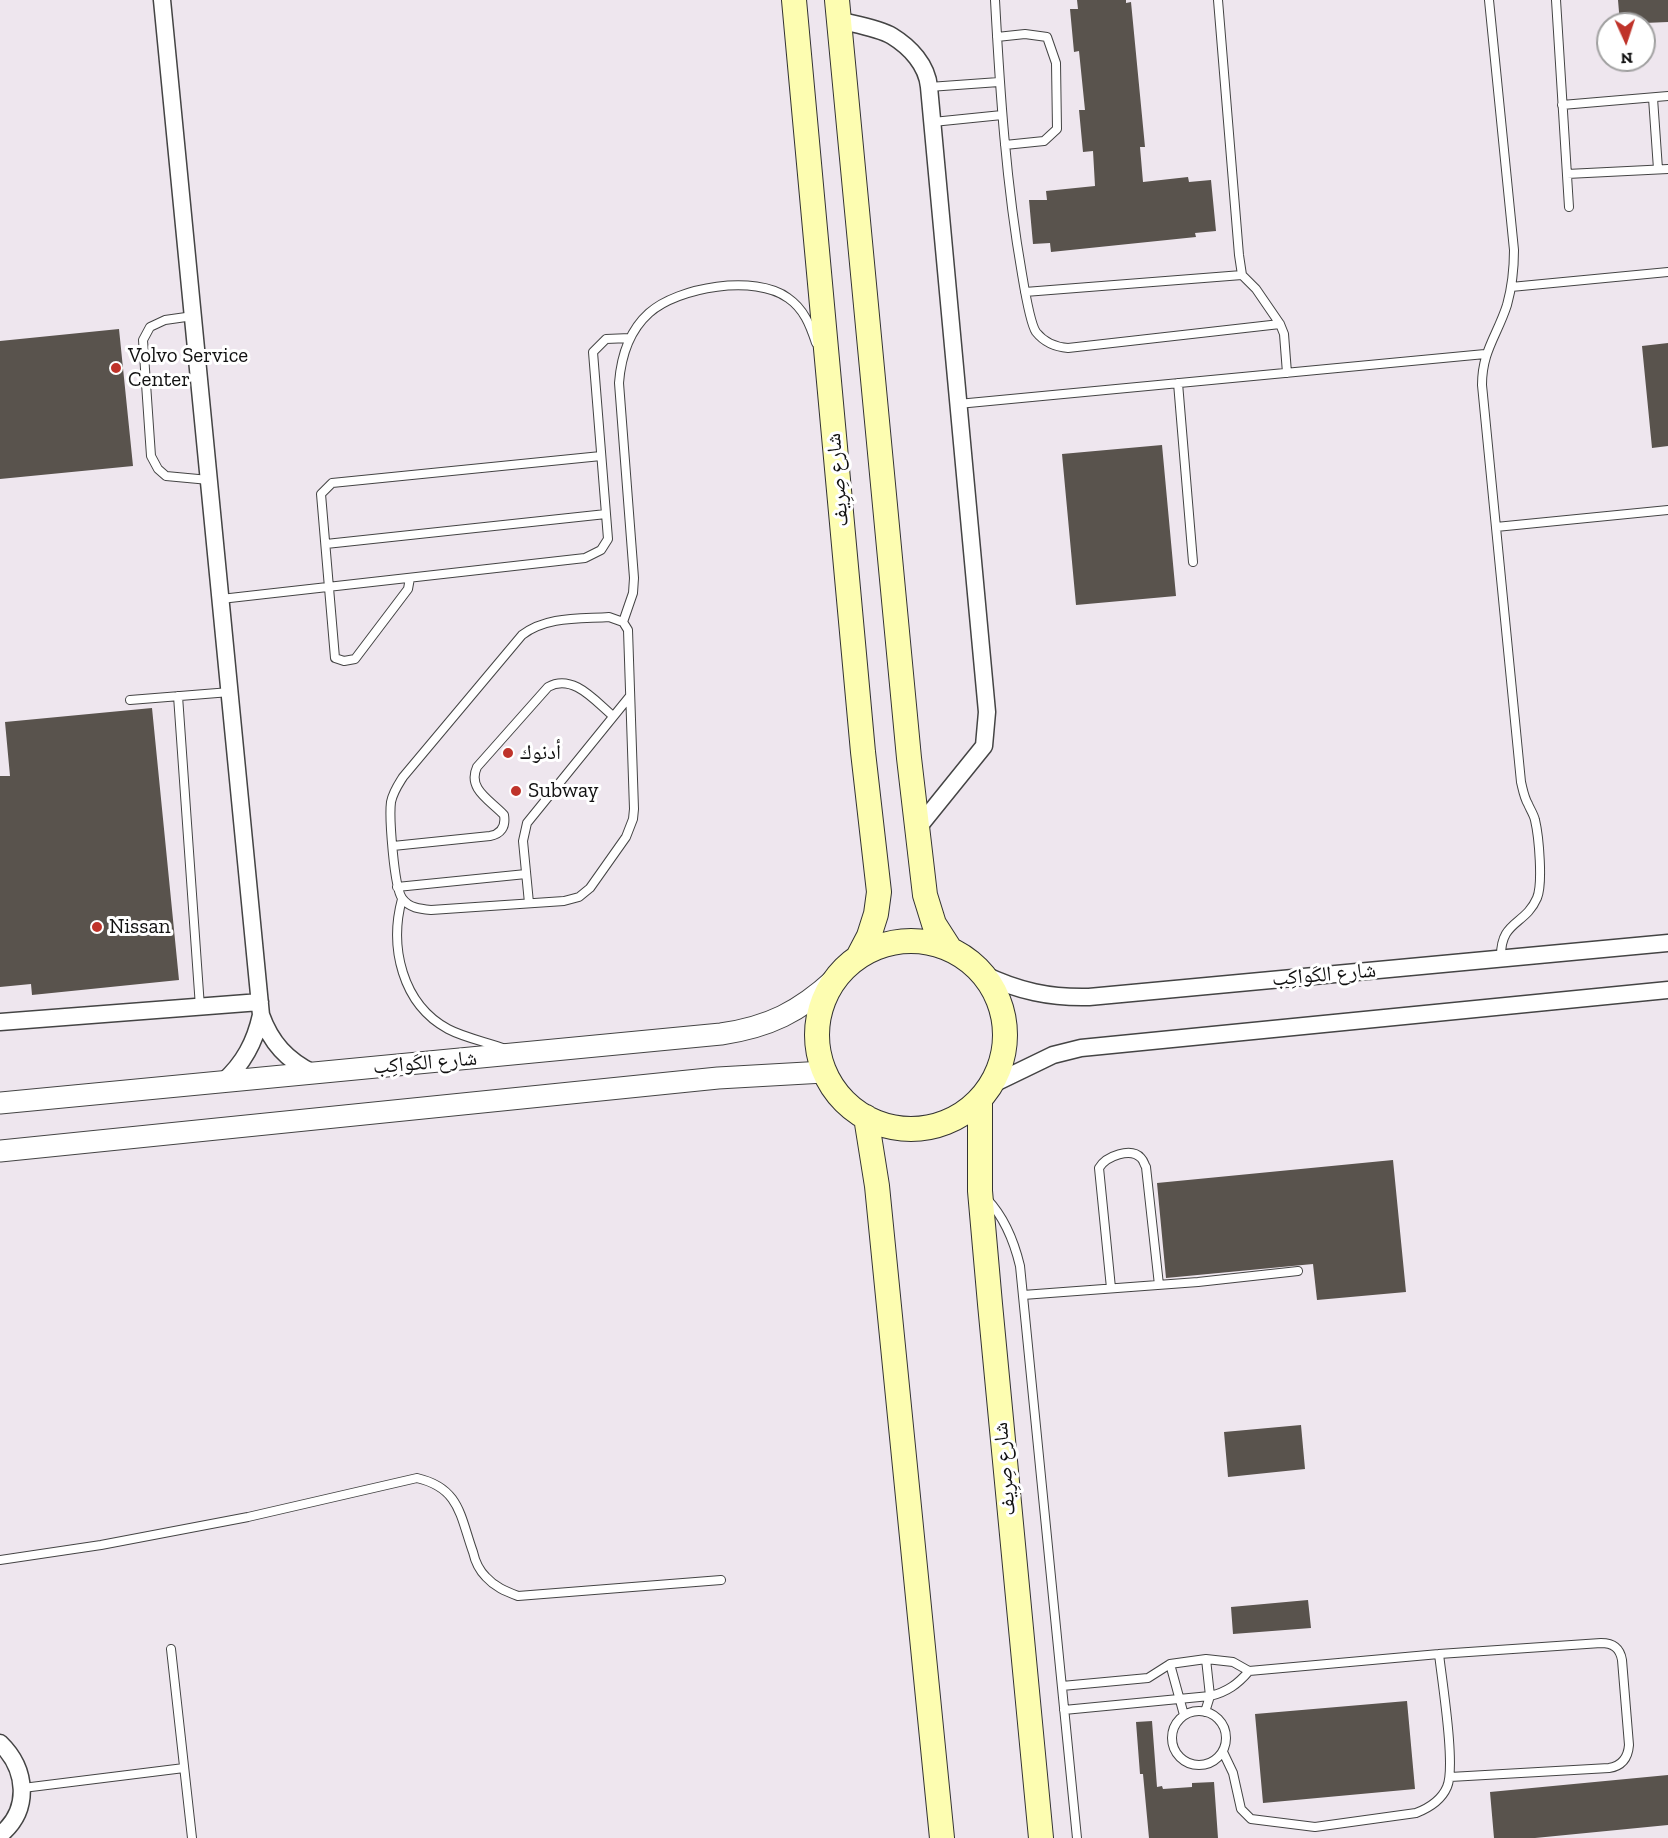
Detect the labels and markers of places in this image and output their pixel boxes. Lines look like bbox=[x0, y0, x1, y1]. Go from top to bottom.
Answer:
place label: Volvo Service Center bbox=[128, 343, 248, 393]
marker: Volvo Service Center bbox=[109, 361, 123, 375]
place label: أدنوك bbox=[520, 740, 561, 766]
marker: أدنوك bbox=[501, 746, 515, 760]
place label: Subway bbox=[528, 778, 599, 804]
marker: Subway bbox=[509, 784, 523, 798]
place label: Nissan bbox=[109, 914, 171, 940]
marker: Nissan bbox=[90, 920, 104, 934]

